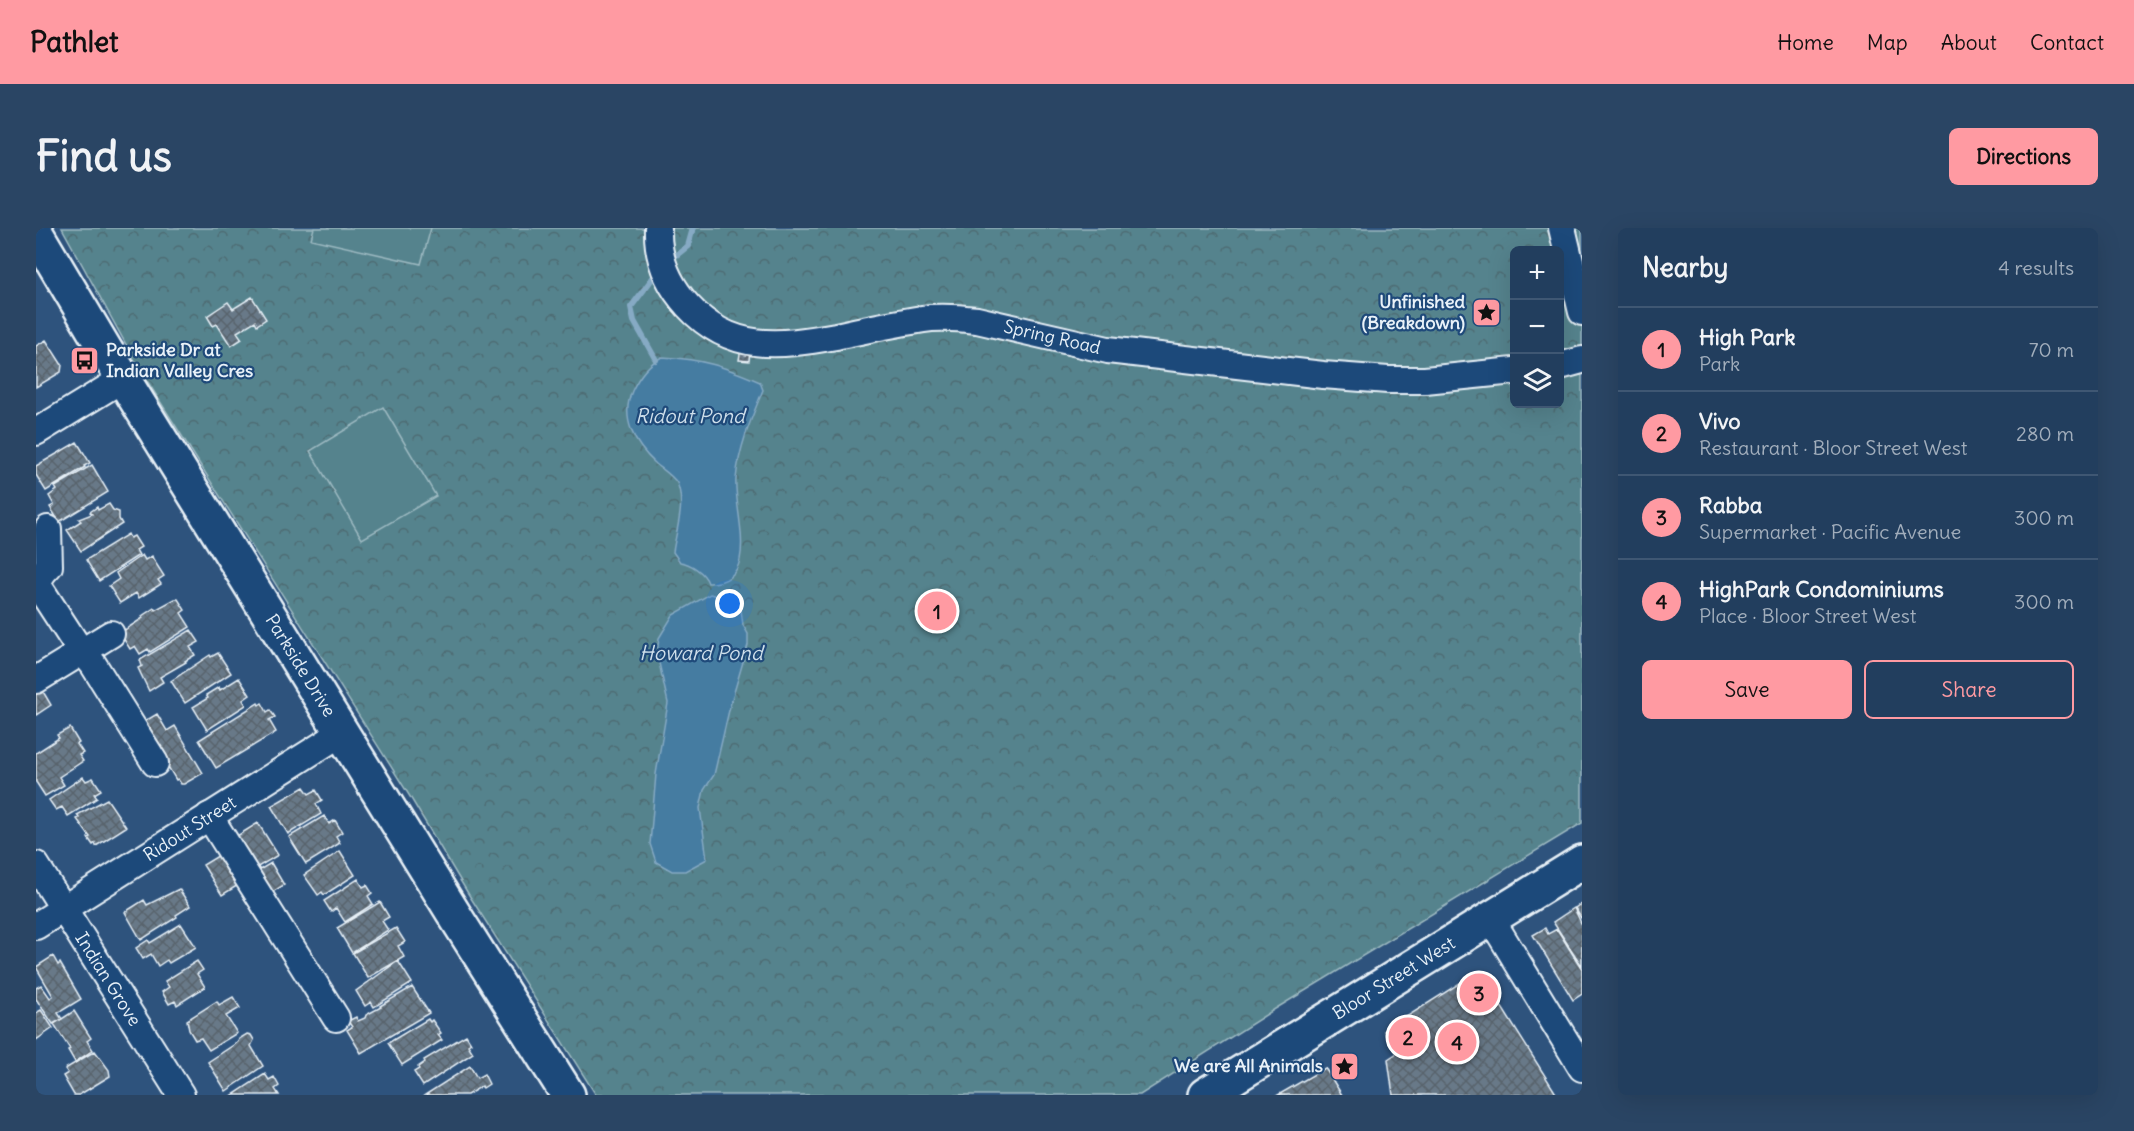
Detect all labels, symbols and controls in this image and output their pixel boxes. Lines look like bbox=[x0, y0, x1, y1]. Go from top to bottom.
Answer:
text: Pathlet bbox=[30, 24, 119, 60]
text: Home bbox=[1777, 29, 1834, 56]
text: Map bbox=[1867, 29, 1908, 56]
text: About bbox=[1941, 29, 1997, 56]
text: Contact bbox=[2030, 29, 2104, 56]
button: Directions bbox=[1949, 128, 2098, 185]
text: Find us bbox=[36, 130, 172, 182]
map controls bbox=[1510, 246, 1564, 408]
button: + bbox=[1510, 246, 1564, 300]
text: Nearby bbox=[1642, 251, 1728, 284]
text: 4 results bbox=[1998, 255, 2074, 280]
place label: Unfinished (Breakdown) bbox=[1362, 290, 1465, 334]
place icon: Unfinished (Breakdown) bbox=[1470, 296, 1502, 328]
button: − bbox=[1510, 300, 1564, 354]
street label: Spring Road bbox=[1002, 314, 1103, 359]
text: High Park bbox=[1699, 323, 1795, 351]
text: 1 bbox=[1658, 337, 1665, 362]
text: 70 m bbox=[2029, 337, 2074, 362]
place label: Parkside Dr at Indian Valley Cres bbox=[106, 338, 253, 382]
bus stop icon: Parkside Dr at Indian Valley Cres bbox=[69, 344, 101, 376]
text: Park bbox=[1699, 351, 1740, 376]
button: layers bbox=[1510, 354, 1564, 408]
water label: Ridout Pond bbox=[635, 403, 747, 428]
text: Vivo bbox=[1699, 407, 1741, 435]
text: 2 bbox=[1656, 421, 1667, 446]
text: 280 m bbox=[2016, 421, 2074, 446]
text: Restaurant · Bloor Street West bbox=[1699, 435, 1968, 460]
text: Rabba bbox=[1699, 491, 1762, 519]
text: 3 bbox=[1656, 505, 1667, 530]
text: 300 m bbox=[2014, 505, 2074, 530]
text: Supermarket · Pacific Avenue bbox=[1699, 519, 1961, 544]
text: HighPark Condominiums bbox=[1699, 575, 1944, 603]
pin: 1 bbox=[918, 588, 956, 634]
your location bbox=[715, 589, 744, 618]
text: 4 bbox=[1656, 589, 1667, 614]
text: 300 m bbox=[2014, 589, 2074, 614]
text: Place · Bloor Street West bbox=[1699, 603, 1917, 628]
street label: Parkside Drive bbox=[260, 610, 341, 721]
water label: Howard Pond bbox=[639, 640, 765, 665]
button: Save bbox=[1642, 660, 1852, 719]
button: Share bbox=[1864, 660, 2074, 719]
street label: Ridout Street bbox=[139, 791, 240, 866]
street label: Indian Grove bbox=[70, 928, 147, 1030]
street label: Bloor Street West bbox=[1328, 931, 1459, 1024]
pin: 3 bbox=[1460, 970, 1498, 1016]
pin: 2 bbox=[1388, 1014, 1428, 1060]
pin: 4 bbox=[1438, 1020, 1476, 1064]
place icon: We are All Animals bbox=[1328, 1050, 1360, 1082]
place label: We are All Animals bbox=[1174, 1054, 1323, 1077]

